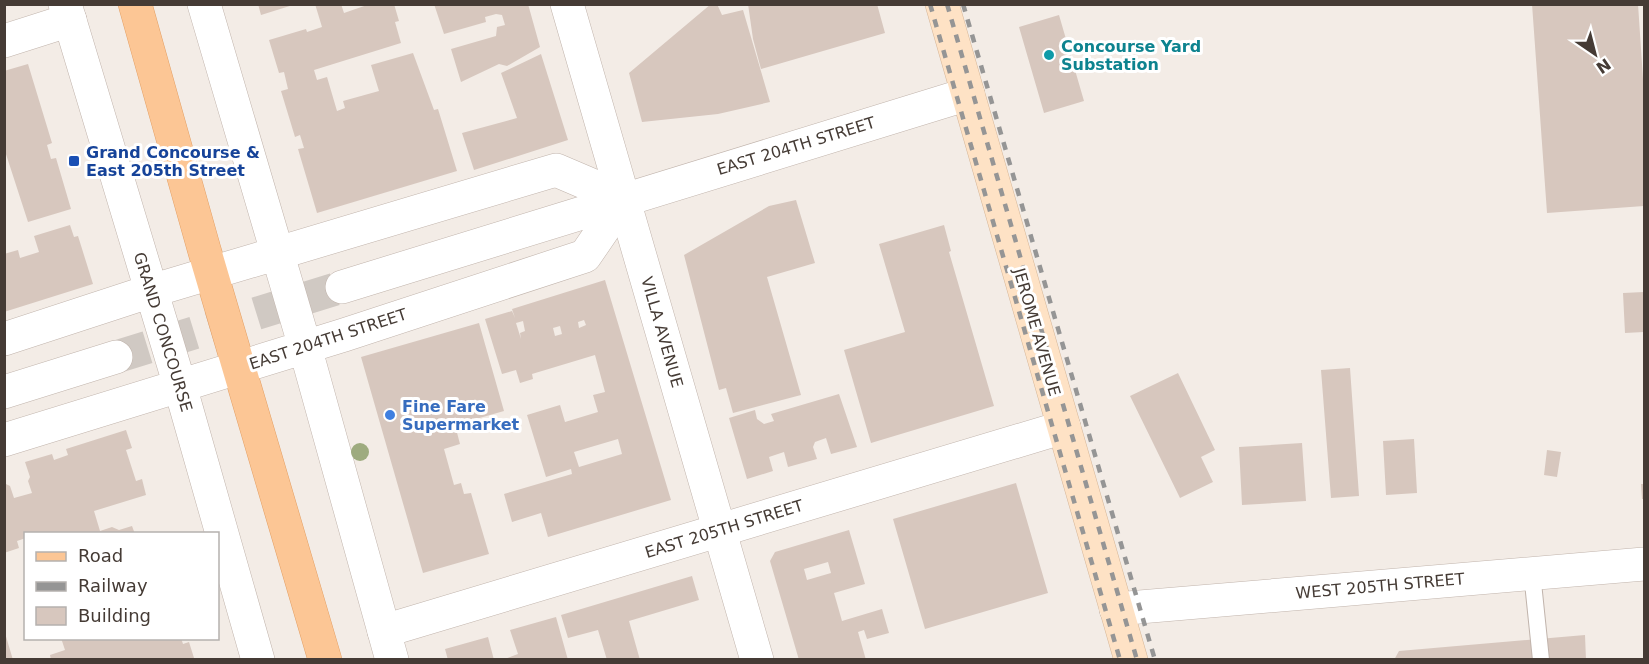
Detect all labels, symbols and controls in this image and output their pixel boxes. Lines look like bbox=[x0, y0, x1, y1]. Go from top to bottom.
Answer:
north arrow bbox=[1565, 24, 1625, 84]
place label: Concourse Yard Substation bbox=[1061, 37, 1201, 74]
marker: Concourse Yard Substation bbox=[1042, 48, 1056, 62]
text: N bbox=[1592, 54, 1614, 77]
street label: EAST 204TH STREET bbox=[715, 113, 878, 179]
place label: Grand Concourse & East 205th Street bbox=[86, 143, 260, 180]
marker: Grand Concourse & East 205th Street bbox=[67, 154, 81, 168]
street label: GRAND CONCOURSE bbox=[130, 250, 196, 414]
street label: JEROME AVENUE bbox=[1009, 265, 1064, 398]
street label: VILLA AVENUE bbox=[637, 274, 687, 390]
street label: EAST 204TH STREET bbox=[247, 304, 409, 373]
place label: Fine Fare Supermarket bbox=[402, 397, 520, 434]
marker: Fine Fare Supermarket bbox=[383, 408, 397, 422]
street label: EAST 205TH STREET bbox=[643, 496, 806, 562]
legend bbox=[24, 532, 219, 640]
text: Road bbox=[78, 545, 123, 566]
street label: WEST 205TH STREET bbox=[1295, 569, 1465, 603]
text: Railway bbox=[78, 575, 148, 596]
text: Building bbox=[78, 605, 151, 626]

